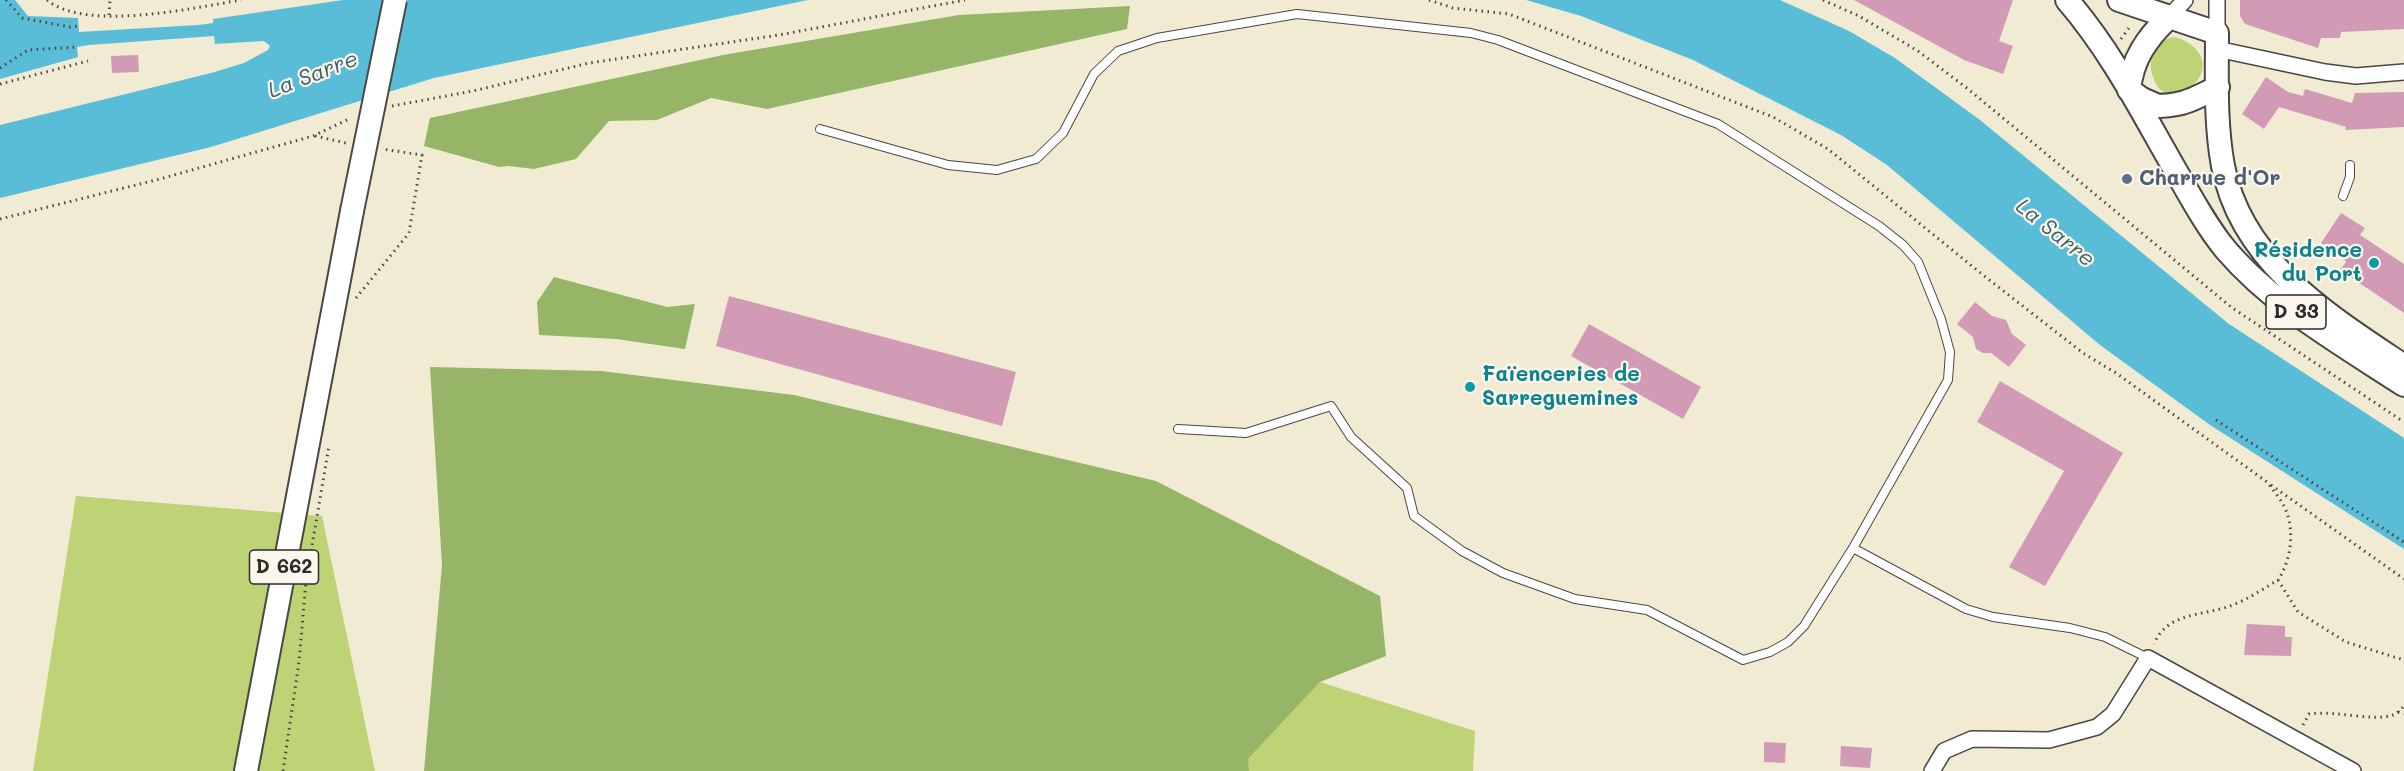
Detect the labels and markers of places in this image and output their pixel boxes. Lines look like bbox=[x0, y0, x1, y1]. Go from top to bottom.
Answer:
place label: Charrue d'Or bbox=[2139, 166, 2281, 192]
marker: Charrue d'Or bbox=[2120, 172, 2134, 186]
place label: Résidence du Port bbox=[2254, 238, 2362, 288]
marker: Résidence du Port bbox=[2367, 256, 2381, 270]
place label: Faïenceries de Sarreguemines bbox=[1482, 362, 1640, 412]
marker: Faïenceries de Sarreguemines bbox=[1463, 380, 1477, 394]

